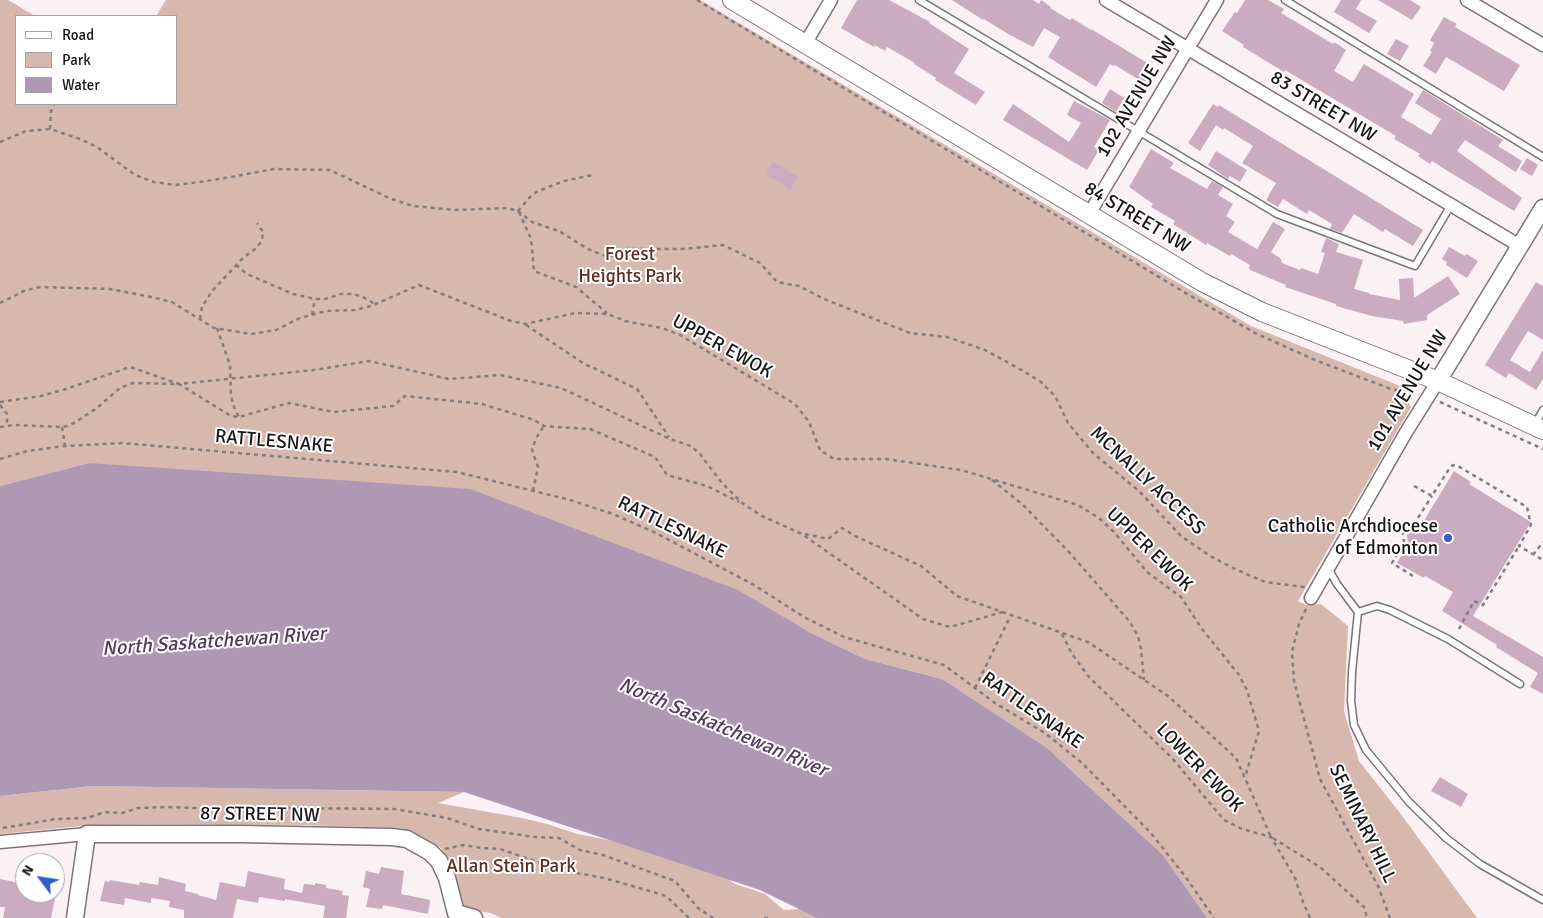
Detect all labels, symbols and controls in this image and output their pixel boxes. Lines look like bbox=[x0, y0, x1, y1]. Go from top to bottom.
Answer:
legend bbox=[15, 15, 178, 105]
text: Road bbox=[62, 26, 94, 44]
street label: 102 AVENUE NW bbox=[1092, 32, 1182, 162]
text: Park bbox=[62, 51, 91, 69]
street label: 83 STREET NW bbox=[1266, 66, 1380, 148]
text: Water bbox=[62, 76, 100, 94]
street label: 84 STREET NW bbox=[1080, 177, 1194, 259]
park label: Forest Heights Park bbox=[578, 244, 682, 288]
street label: UPPER EWOK bbox=[668, 310, 776, 384]
street label: 101 AVENUE NW bbox=[1363, 326, 1453, 456]
street label: MCNALLY ACCESS bbox=[1085, 422, 1209, 540]
street label: RATTLESNAKE bbox=[214, 425, 334, 459]
street label: RATTLESNAKE bbox=[614, 492, 730, 564]
street label: UPPER EWOK bbox=[1101, 503, 1197, 597]
place label: Catholic Archdiocese of Edmonton bbox=[1268, 516, 1438, 560]
marker: Catholic Archdiocese of Edmonton bbox=[1442, 532, 1454, 544]
water label: North Saskatchewan River bbox=[101, 622, 327, 662]
street label: RATTLESNAKE bbox=[977, 668, 1087, 754]
water label: North Saskatchewan River bbox=[615, 673, 831, 783]
street label: LOWER EWOK bbox=[1151, 719, 1247, 817]
street label: SEMINARY HILL bbox=[1323, 761, 1401, 887]
street label: 87 STREET NW bbox=[200, 803, 320, 827]
north arrow bbox=[15, 853, 65, 903]
park label: Allan Stein Park bbox=[446, 856, 576, 878]
text: N bbox=[18, 862, 37, 879]

